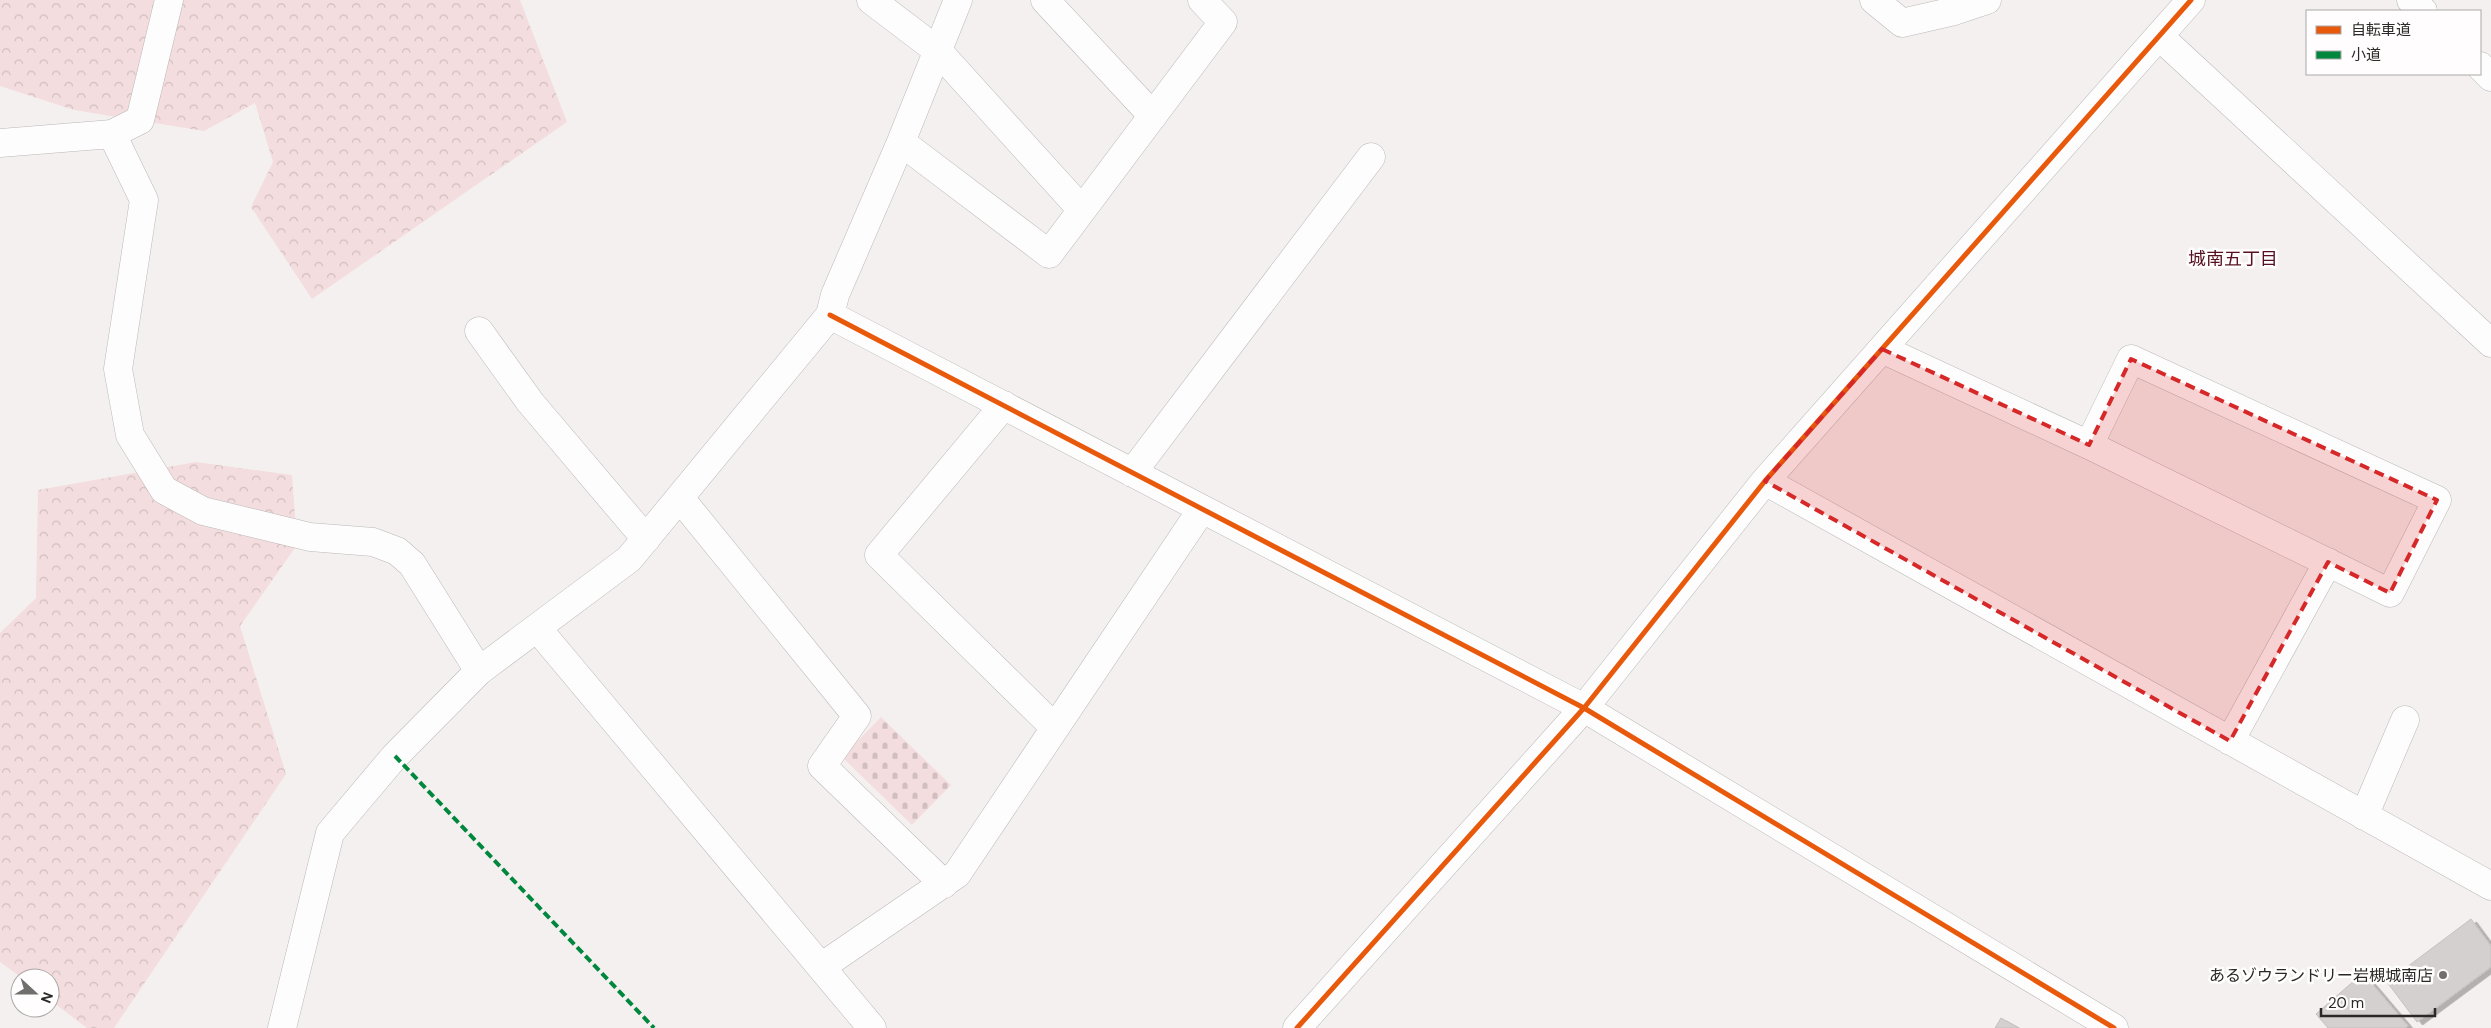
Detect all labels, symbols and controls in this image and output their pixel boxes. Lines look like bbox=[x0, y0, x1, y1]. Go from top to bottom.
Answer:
legend bbox=[2306, 10, 2481, 75]
text: 自転車道 bbox=[2351, 20, 2411, 40]
text: 小道 bbox=[2351, 45, 2381, 65]
district label: 城南五丁目 bbox=[2188, 247, 2278, 271]
place label: あるゾウランドリー岩槻城南店 bbox=[2209, 965, 2433, 986]
north arrow bbox=[10, 968, 60, 1018]
marker: あるゾウランドリー岩槻城南店 bbox=[2437, 969, 2449, 981]
scale bar bbox=[2321, 986, 2435, 1018]
text: N bbox=[37, 990, 57, 1006]
text: 20 m bbox=[2328, 993, 2364, 1013]

